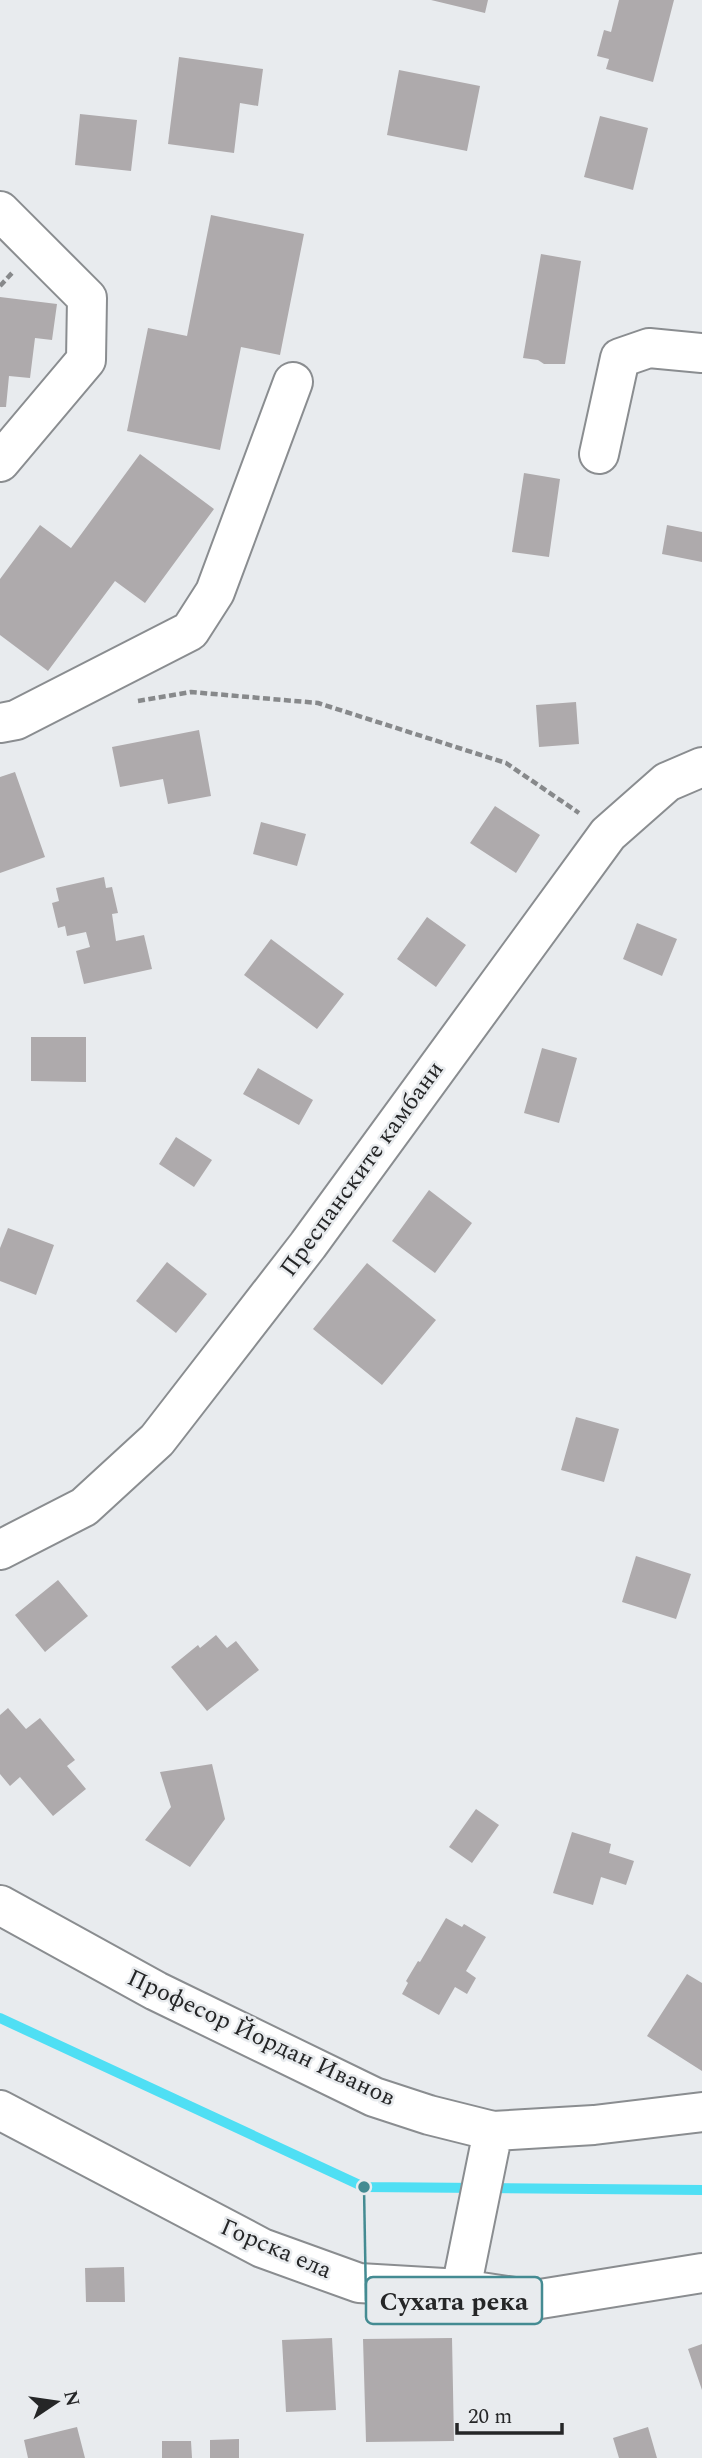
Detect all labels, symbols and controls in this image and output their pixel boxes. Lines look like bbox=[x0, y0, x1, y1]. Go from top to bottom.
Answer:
street label: Преспанските камбани bbox=[271, 1054, 453, 1284]
street label: Професор Йордан Иванов bbox=[121, 1960, 401, 2116]
street label: Горска ела bbox=[215, 2209, 338, 2289]
callout: Сухата река bbox=[366, 2277, 542, 2324]
text: Сухата река bbox=[380, 2282, 529, 2322]
north arrow bbox=[21, 2367, 91, 2437]
text: N bbox=[55, 2388, 87, 2409]
scale bar bbox=[457, 2392, 562, 2436]
text: 20 m bbox=[468, 2401, 512, 2433]

